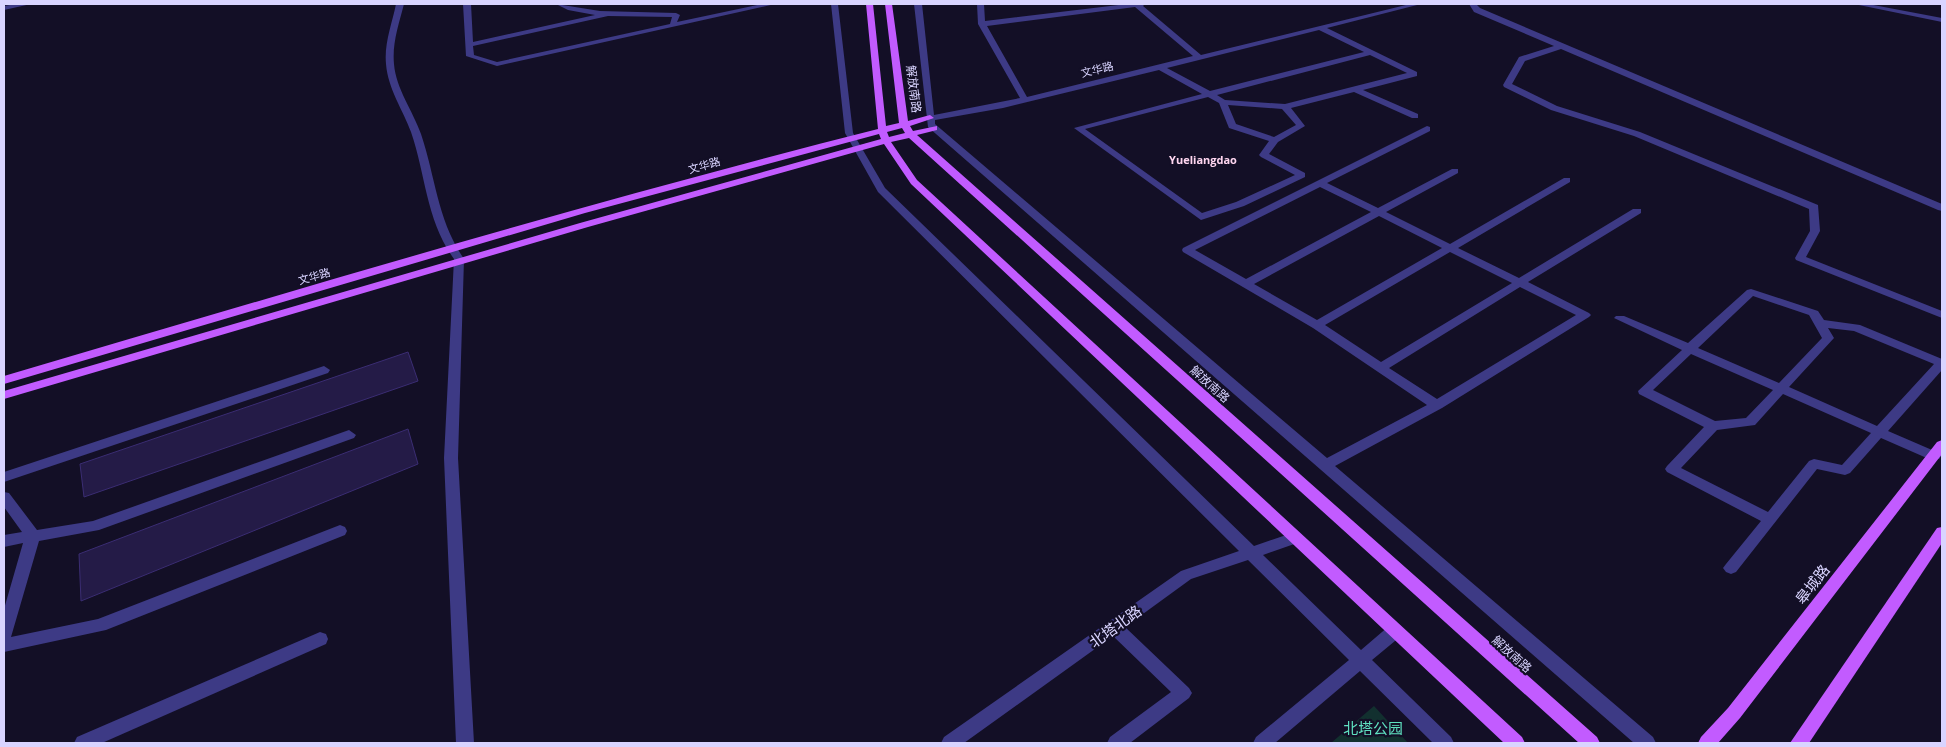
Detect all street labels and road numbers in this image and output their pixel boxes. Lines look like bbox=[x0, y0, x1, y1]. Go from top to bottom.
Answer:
street label: 文华路 bbox=[1079, 58, 1115, 80]
street label: 解放南路 bbox=[903, 64, 925, 114]
street label: 文华路 bbox=[686, 153, 722, 177]
street label: 文华路 bbox=[296, 264, 332, 288]
street label: 解放南路 bbox=[1186, 362, 1234, 406]
street label: 皋城路 bbox=[1790, 560, 1834, 608]
street label: 北塔北路 bbox=[1085, 600, 1145, 652]
street label: 解放南路 bbox=[1488, 632, 1536, 676]

